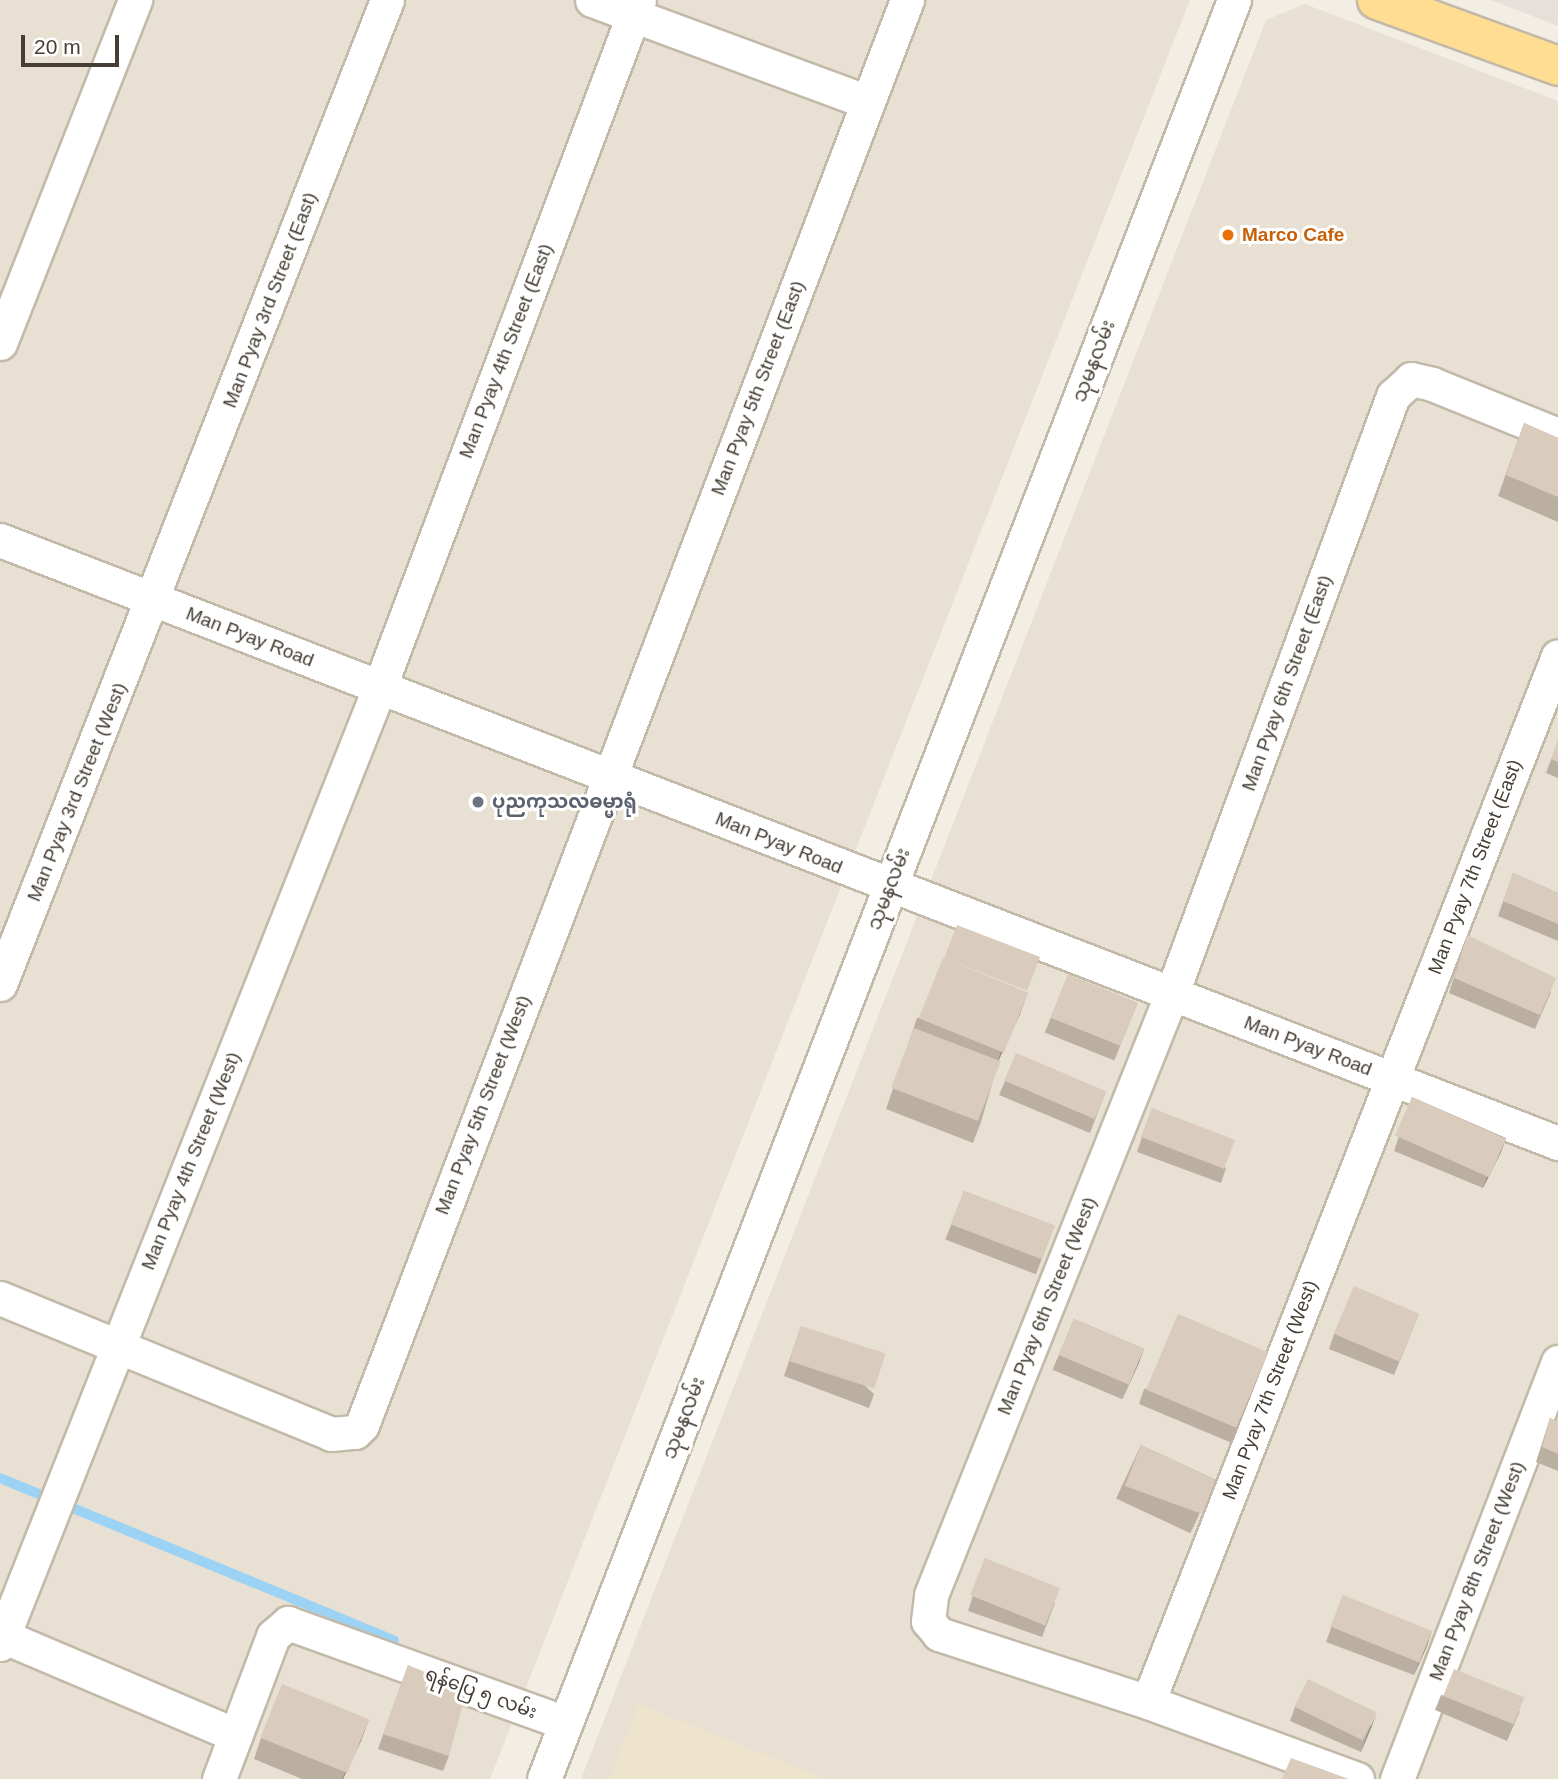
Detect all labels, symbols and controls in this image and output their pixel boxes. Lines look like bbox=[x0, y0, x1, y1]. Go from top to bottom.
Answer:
scale bar bbox=[24, 21, 122, 65]
text: 20 m bbox=[34, 35, 81, 58]
street label: Man Pyay 3rd Street (East) bbox=[218, 189, 322, 411]
place label: Marco Cafe bbox=[1242, 224, 1344, 246]
marker: Marco Cafe bbox=[1220, 227, 1236, 243]
street label: Man Pyay 4th Street (East) bbox=[454, 240, 558, 462]
street label: Man Pyay 5th Street (East) bbox=[706, 277, 810, 499]
street label: သုမနလမ်း bbox=[1068, 317, 1120, 405]
street label: Man Pyay 6th Street (East) bbox=[1237, 572, 1337, 794]
street label: Man Pyay Road bbox=[183, 602, 317, 672]
street label: Man Pyay 3rd Street (West) bbox=[23, 679, 131, 905]
street label: Man Pyay 7th Street (East) bbox=[1423, 756, 1527, 978]
place label: ပုညကုသလဓမ္မာရုံ bbox=[492, 791, 637, 813]
marker: ပုညကုသလဓမ္မာရုံ bbox=[470, 794, 486, 810]
street label: Man Pyay Road bbox=[712, 807, 846, 879]
street label: သုမနလမ်း bbox=[863, 845, 915, 933]
street label: Man Pyay 5th Street (West) bbox=[431, 992, 535, 1218]
street label: Man Pyay Road bbox=[1241, 1011, 1375, 1081]
street label: Man Pyay 4th Street (West) bbox=[137, 1049, 245, 1273]
street label: Man Pyay 6th Street (West) bbox=[993, 1194, 1101, 1418]
street label: Man Pyay 7th Street (West) bbox=[1218, 1277, 1322, 1503]
street label: သုမနလမ်း bbox=[658, 1374, 710, 1462]
street label: Man Pyay 8th Street (West) bbox=[1425, 1458, 1529, 1684]
street label: ရန်ပြေ ၅ လမ်း bbox=[422, 1662, 540, 1724]

